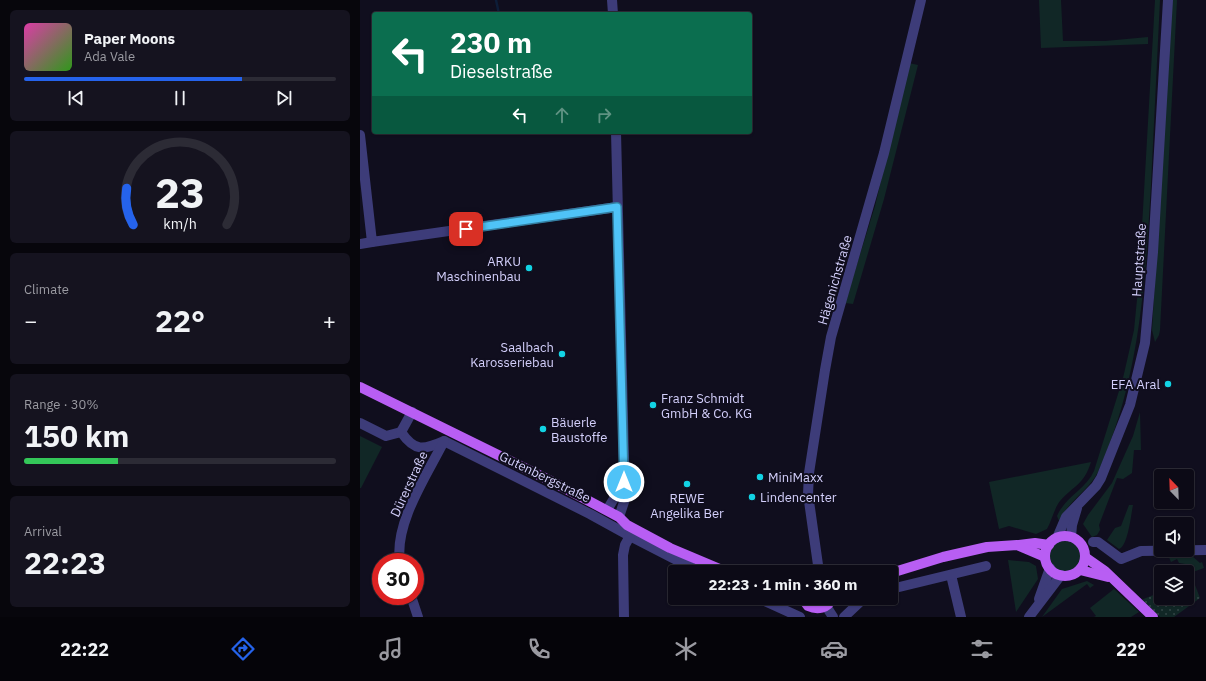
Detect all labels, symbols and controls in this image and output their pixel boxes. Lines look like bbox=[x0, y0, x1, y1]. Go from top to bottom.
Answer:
text: 230 m bbox=[450, 24, 532, 61]
icon: left bbox=[384, 28, 436, 80]
text: Paper Moons bbox=[84, 29, 175, 48]
text: Ada Vale bbox=[84, 48, 135, 65]
text: Dieselstraße bbox=[450, 60, 553, 83]
icon: previous bbox=[65, 87, 87, 109]
icon: pause bbox=[169, 87, 191, 109]
icon: next bbox=[273, 87, 295, 109]
icon: left bbox=[509, 104, 531, 126]
icon: ahead bbox=[551, 104, 573, 126]
icon: right bbox=[593, 104, 615, 126]
text: 23 bbox=[155, 165, 205, 219]
pin bbox=[449, 212, 483, 246]
text: km/h bbox=[163, 214, 197, 233]
icon: arrive bbox=[455, 218, 477, 240]
street label: Hauptstraße bbox=[1128, 223, 1150, 297]
street label: Hägenichstraße bbox=[814, 233, 856, 327]
place label: ARKU Maschinenbau bbox=[436, 253, 521, 285]
marker: ARKU Maschinenbau bbox=[524, 263, 534, 273]
text: Climate bbox=[24, 281, 69, 298]
text: 22° bbox=[155, 301, 205, 340]
text: − bbox=[24, 306, 37, 335]
text: + bbox=[323, 306, 336, 335]
place label: Saalbach Karosseriebau bbox=[470, 339, 554, 371]
marker: Saalbach Karosseriebau bbox=[557, 349, 567, 359]
place label: EFA Aral bbox=[1111, 376, 1160, 393]
marker: EFA Aral bbox=[1163, 379, 1173, 389]
place label: Franz Schmidt GmbH & Co. KG bbox=[661, 390, 752, 422]
text: Range · 30% bbox=[24, 396, 98, 413]
marker: Franz Schmidt GmbH & Co. KG bbox=[648, 400, 658, 410]
place label: Bäuerle Baustoffe bbox=[551, 414, 607, 446]
text: 150 km bbox=[24, 416, 129, 455]
marker: Bäuerle Baustoffe bbox=[538, 424, 548, 434]
street label: Dürerstraße bbox=[386, 448, 432, 520]
street label: Gutenbergstraße bbox=[497, 448, 593, 506]
position arrow bbox=[603, 461, 645, 503]
place label: MiniMaxx bbox=[768, 469, 824, 486]
north arrow bbox=[1154, 469, 1194, 509]
map controls bbox=[1154, 469, 1194, 605]
marker: MiniMaxx bbox=[755, 472, 765, 482]
marker: REWE Angelika Ber bbox=[682, 479, 692, 489]
place label: Lindencenter bbox=[760, 489, 837, 506]
place label: REWE Angelika Ber bbox=[650, 490, 724, 522]
marker: Lindencenter bbox=[747, 492, 757, 502]
button: sound bbox=[1154, 517, 1194, 557]
text: Arrival bbox=[24, 523, 62, 540]
text: 22:23 bbox=[24, 543, 106, 582]
speed limit sign: 30 bbox=[372, 553, 424, 605]
button: layers bbox=[1154, 565, 1194, 605]
text: 22:23 · 1 min · 360 m bbox=[709, 575, 857, 594]
icon: directions bbox=[229, 635, 257, 663]
icon: music bbox=[377, 635, 405, 663]
icon: phone bbox=[525, 635, 553, 663]
icon: climate bbox=[672, 635, 700, 663]
icon: car bbox=[820, 635, 848, 663]
icon: filters bbox=[968, 635, 996, 663]
text: 22:22 bbox=[60, 638, 109, 661]
text: 22° bbox=[1116, 638, 1146, 661]

